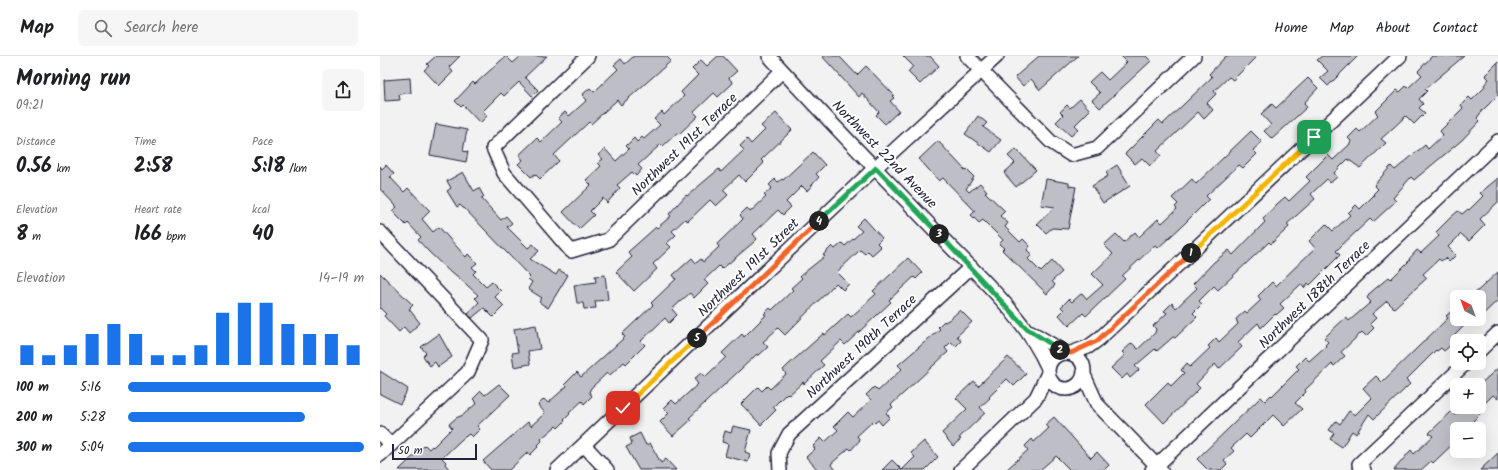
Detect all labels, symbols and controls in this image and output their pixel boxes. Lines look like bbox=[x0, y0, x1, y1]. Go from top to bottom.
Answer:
search box bbox=[78, 10, 358, 46]
text: Map bbox=[20, 13, 54, 43]
text: Search here bbox=[124, 16, 198, 40]
icon: search bbox=[92, 17, 114, 39]
text: Home bbox=[1274, 17, 1308, 39]
text: Map bbox=[1330, 17, 1354, 39]
text: About bbox=[1376, 17, 1410, 39]
text: Contact bbox=[1432, 17, 1478, 39]
text: Morning run bbox=[16, 62, 131, 97]
button: share bbox=[322, 69, 364, 111]
street label: Northwest 191st Terrace bbox=[626, 87, 744, 202]
text: 09:21 bbox=[16, 95, 44, 116]
street label: Northwest 22nd Avenue bbox=[826, 95, 943, 215]
pin bbox=[1297, 120, 1331, 154]
icon: arrive bbox=[1303, 126, 1325, 148]
text: Distance bbox=[16, 133, 56, 151]
text: Time bbox=[134, 133, 156, 151]
text: Pace bbox=[252, 133, 273, 151]
text: 0.56 bbox=[16, 151, 52, 183]
text: 2:58 bbox=[134, 151, 173, 183]
text: 5:18 bbox=[252, 151, 285, 183]
text: km bbox=[52, 160, 70, 178]
text: /km bbox=[285, 160, 307, 178]
text: Elevation bbox=[16, 201, 58, 219]
text: Heart rate bbox=[134, 201, 182, 219]
text: kcal bbox=[252, 201, 270, 219]
pin: 4 bbox=[809, 211, 829, 231]
text: 4 bbox=[816, 212, 822, 230]
street label: Northwest 191st Street bbox=[693, 213, 805, 322]
text: 8 bbox=[16, 219, 28, 251]
text: 166 bbox=[134, 219, 162, 251]
text: 40 bbox=[252, 219, 273, 251]
pin: 3 bbox=[929, 224, 949, 244]
text: 3 bbox=[936, 225, 942, 243]
text: m bbox=[28, 228, 41, 246]
text: bpm bbox=[162, 228, 186, 246]
street label: Northwest 188th Terrace bbox=[1254, 235, 1376, 354]
pin: 1 bbox=[1181, 243, 1201, 263]
text: 1 bbox=[1189, 244, 1193, 262]
text: Elevation bbox=[16, 268, 65, 289]
text: 14–19 m bbox=[319, 268, 364, 289]
street label: Northwest 190th Terrace bbox=[801, 289, 923, 404]
north arrow bbox=[1450, 290, 1486, 326]
map controls bbox=[1450, 290, 1486, 458]
pin: 5 bbox=[687, 328, 707, 348]
text: 5 bbox=[694, 329, 700, 347]
button: locate bbox=[1450, 334, 1486, 370]
pin: 2 bbox=[1050, 340, 1070, 360]
text: 2 bbox=[1057, 341, 1063, 359]
text: 100 m bbox=[16, 377, 49, 398]
text: 5:16 bbox=[80, 377, 102, 398]
button: + bbox=[1450, 378, 1486, 414]
pin bbox=[606, 391, 640, 425]
icon: check bbox=[612, 397, 634, 419]
text: 200 m bbox=[16, 407, 53, 428]
text: 5:28 bbox=[80, 407, 106, 428]
button: − bbox=[1450, 422, 1486, 458]
text: 300 m bbox=[16, 437, 52, 458]
text: 5:04 bbox=[80, 437, 104, 458]
scale bar bbox=[392, 442, 477, 461]
text: 50 m bbox=[398, 442, 423, 460]

